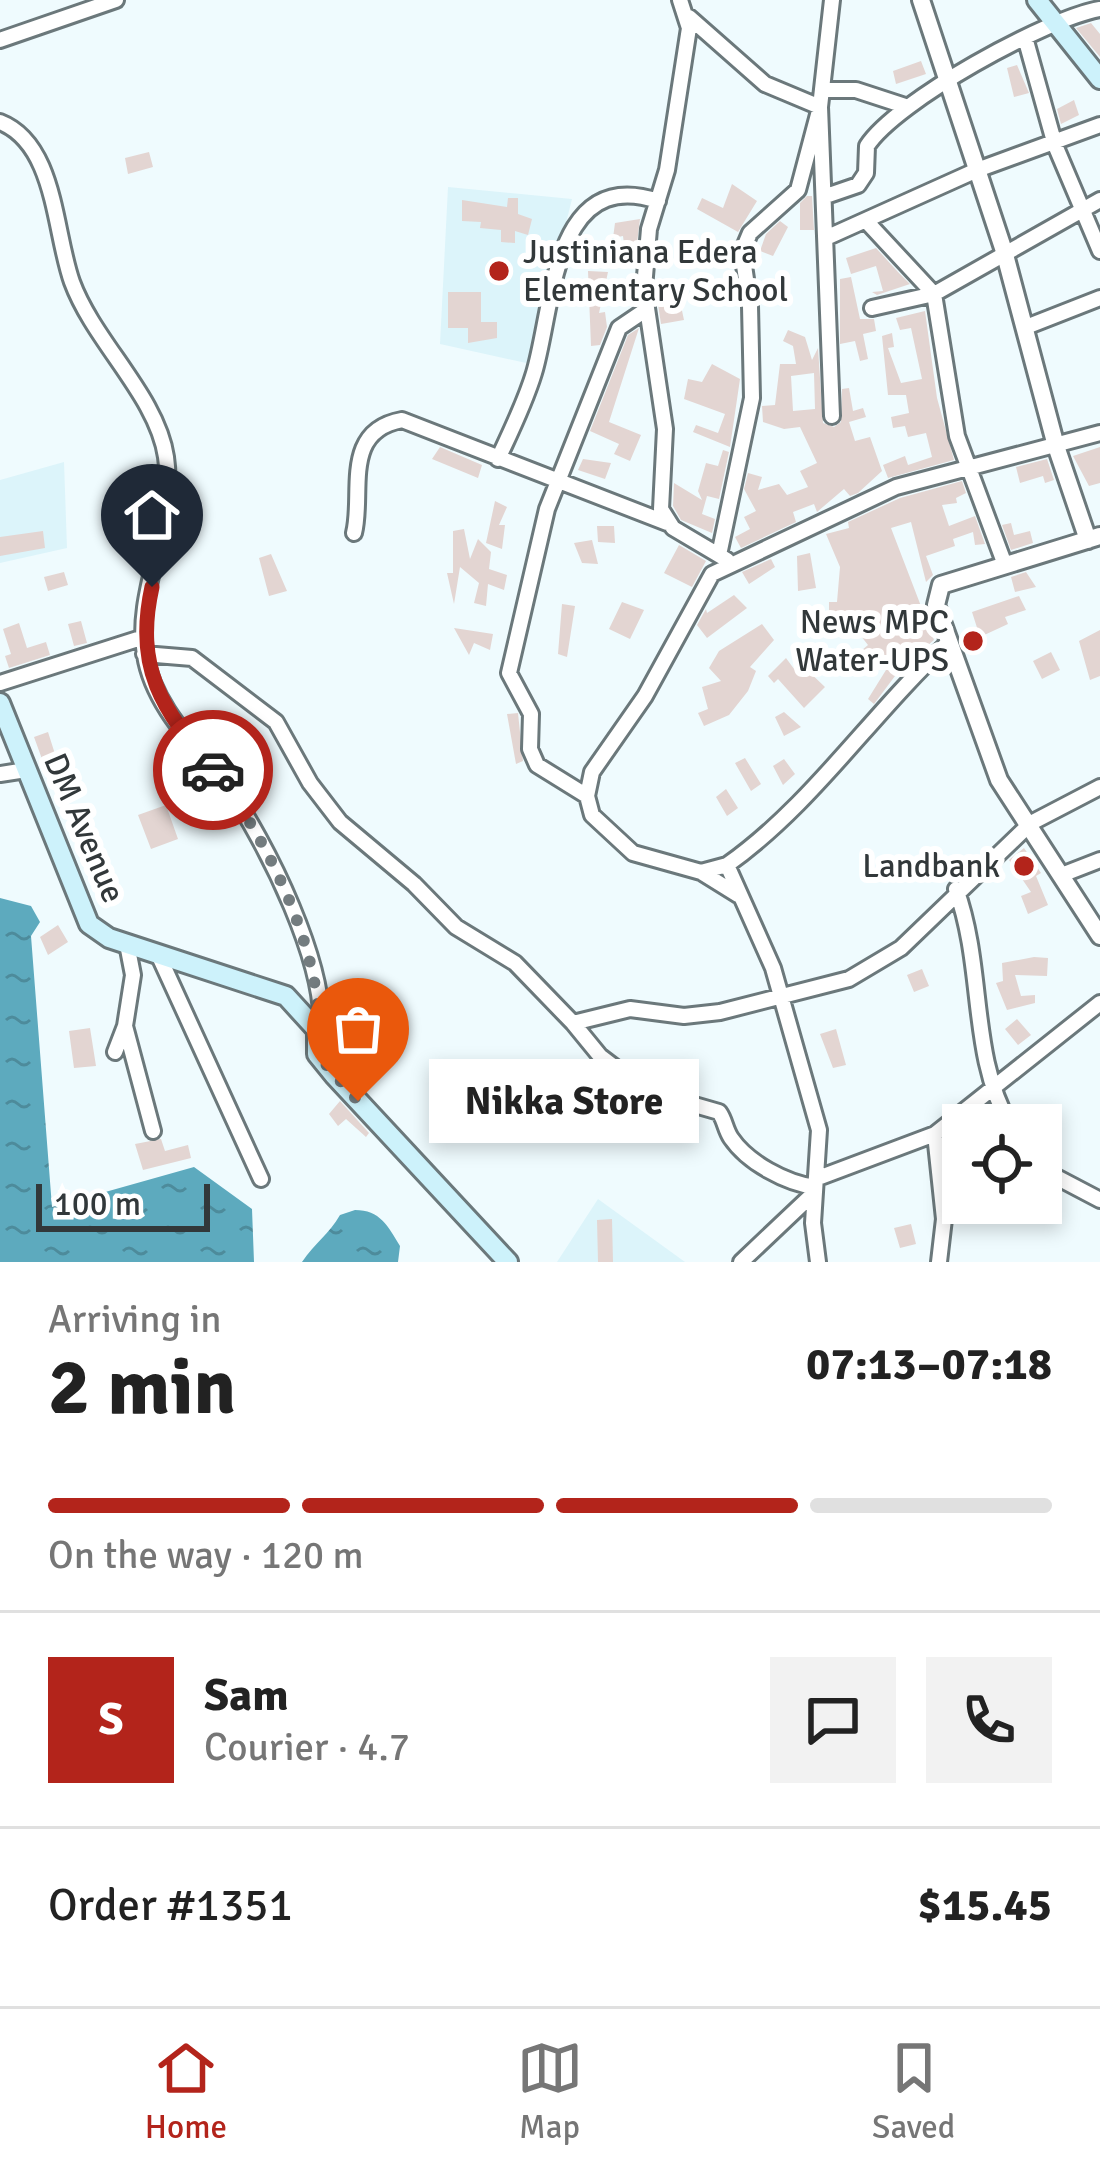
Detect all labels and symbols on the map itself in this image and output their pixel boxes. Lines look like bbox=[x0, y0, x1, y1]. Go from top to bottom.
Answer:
place label: Justiniana Edera Elementary School bbox=[523, 232, 788, 311]
marker: Justiniana Edera Elementary School bbox=[486, 258, 512, 284]
pin bbox=[101, 464, 203, 587]
place label: News MPC Water-UPS bbox=[795, 602, 949, 681]
marker: News MPC Water-UPS bbox=[960, 628, 986, 654]
courier bbox=[153, 710, 273, 830]
street label: DM Avenue bbox=[34, 747, 134, 909]
place label: Landbank bbox=[862, 846, 1000, 887]
marker: Landbank bbox=[1011, 853, 1037, 879]
pin bbox=[307, 978, 409, 1101]
callout: Nikka Store bbox=[430, 1059, 700, 1143]
scale bar bbox=[36, 1178, 210, 1231]

